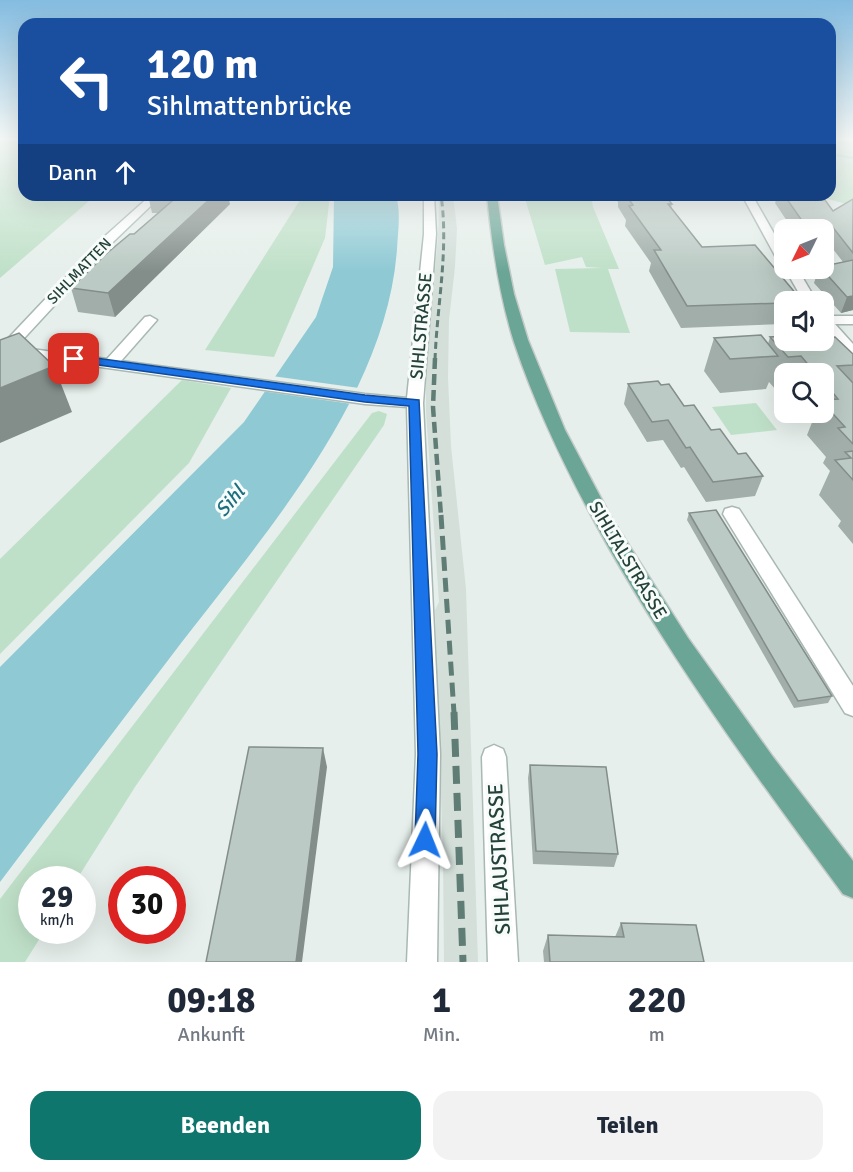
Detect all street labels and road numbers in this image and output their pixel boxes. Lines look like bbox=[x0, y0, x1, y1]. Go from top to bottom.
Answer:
street label: SIHLMATTEN bbox=[43, 234, 115, 308]
street label: SIHLSTRASSE bbox=[405, 272, 437, 380]
street label: SIHLTALSTRASSE bbox=[584, 497, 672, 623]
street label: SIHLAUSTRASSE bbox=[482, 783, 516, 935]

